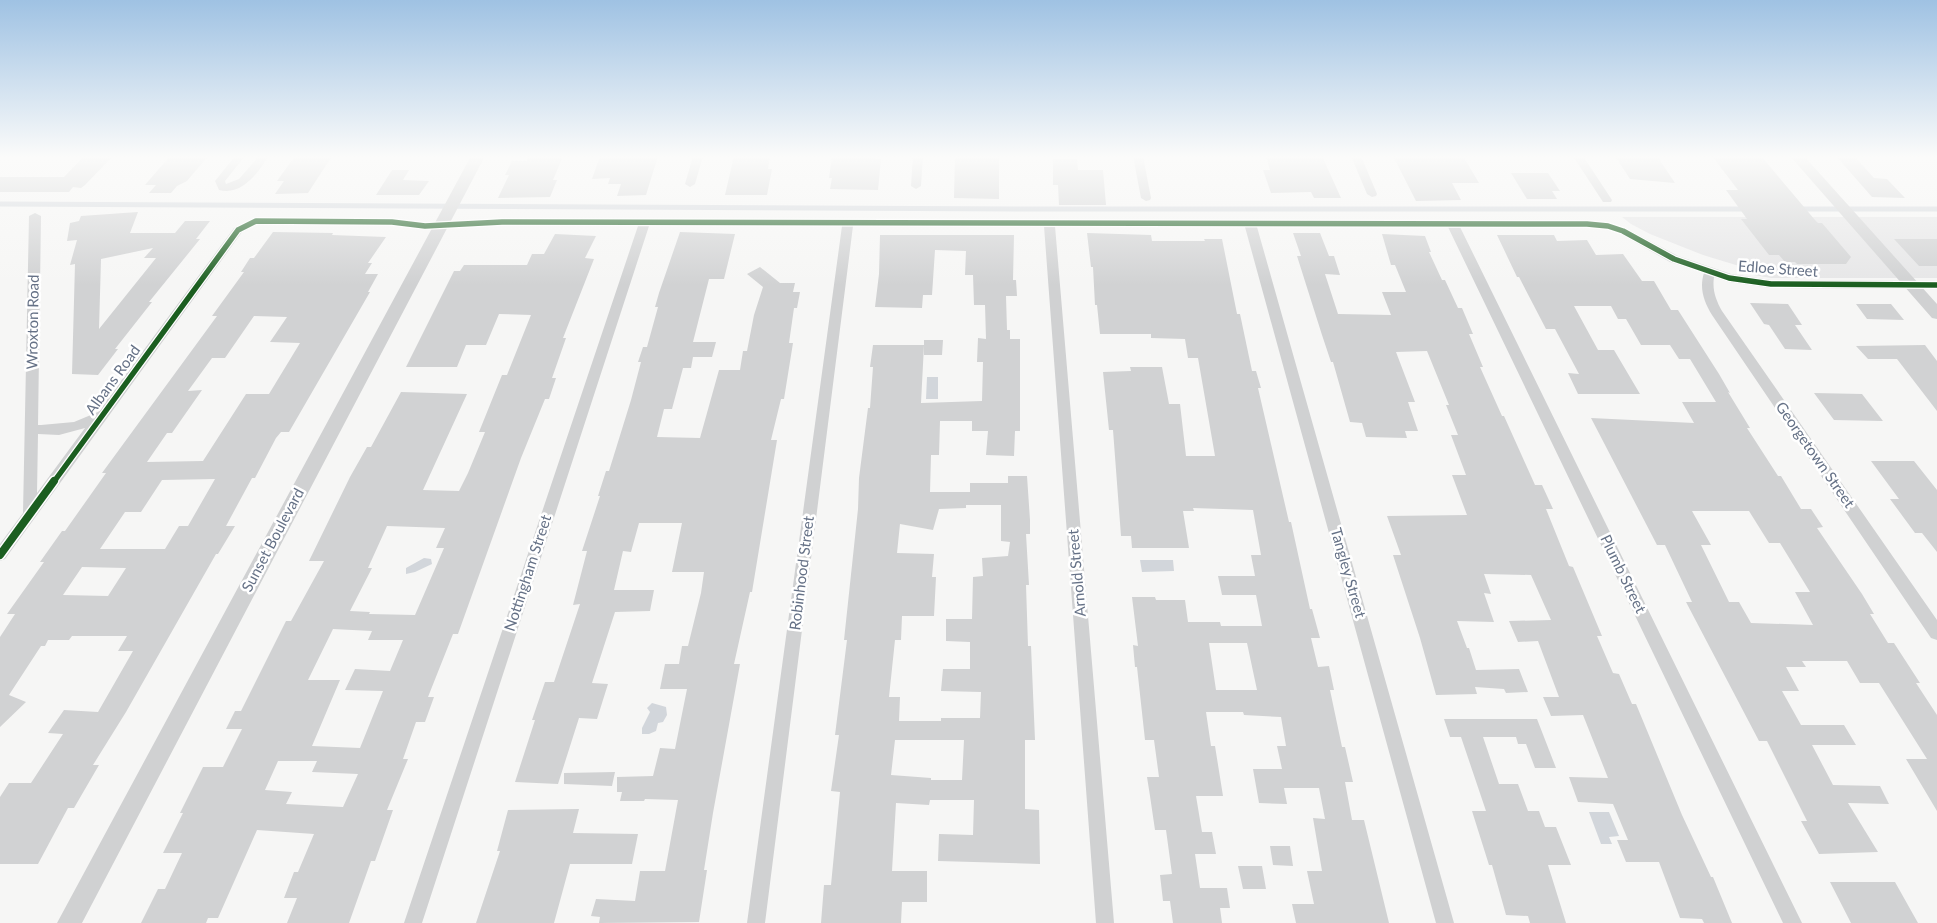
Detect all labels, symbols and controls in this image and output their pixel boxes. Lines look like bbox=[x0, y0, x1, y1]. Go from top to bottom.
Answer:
street label: Edloe Street bbox=[1738, 256, 1819, 280]
street label: Wroxton Road bbox=[22, 274, 42, 370]
street label: Albans Road bbox=[81, 341, 143, 418]
street label: Georgetown Street bbox=[1772, 398, 1859, 511]
street label: Sunset Boulevard bbox=[237, 485, 307, 594]
street label: Nottingham Street bbox=[500, 512, 555, 633]
street label: Robinhood Street bbox=[785, 514, 817, 631]
street label: Tangley Street bbox=[1328, 526, 1371, 620]
street label: Arnold Street bbox=[1063, 528, 1089, 618]
street label: Plumb Street bbox=[1597, 531, 1651, 616]

